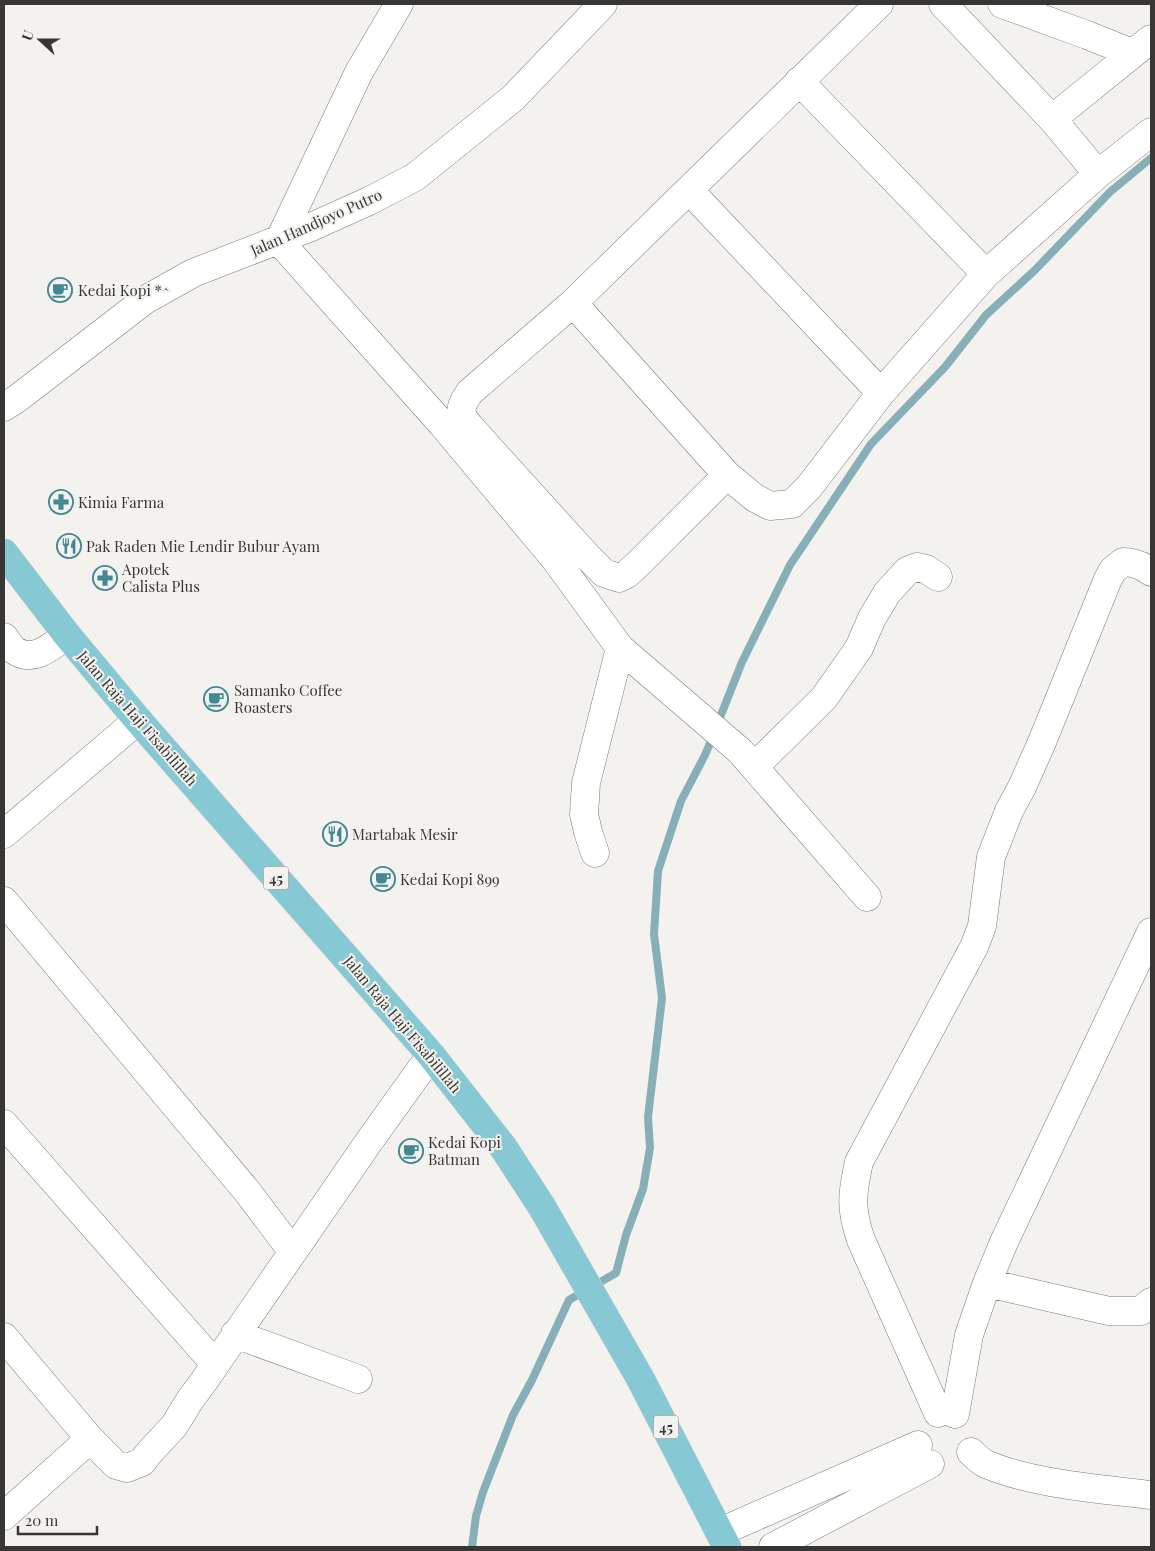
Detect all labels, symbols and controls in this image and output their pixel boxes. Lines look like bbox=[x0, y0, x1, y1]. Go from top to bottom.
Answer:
north arrow bbox=[15, 15, 65, 65]
text: U bbox=[17, 27, 38, 43]
street label: Jalan Handjoyo Putro bbox=[246, 184, 385, 260]
cafe icon: Kedai Kopi *^ bbox=[47, 277, 73, 303]
place label: Kedai Kopi *^ bbox=[78, 280, 170, 300]
pharmacy icon: Kimia Farma bbox=[48, 489, 74, 515]
place label: Kimia Farma bbox=[78, 492, 165, 512]
restaurant icon: Pak Raden Mie Lendir Bubur Ayam bbox=[56, 533, 82, 559]
place label: Pak Raden Mie Lendir Bubur Ayam bbox=[86, 536, 321, 556]
place label: Apotek Calista Plus bbox=[121, 559, 200, 596]
pharmacy icon: Apotek Calista Plus bbox=[92, 565, 118, 591]
street label: Jalan Raja Haji Fisabilillah bbox=[73, 645, 202, 790]
place label: Samanko Coffee Roasters bbox=[234, 680, 342, 717]
cafe icon: Samanko Coffee Roasters bbox=[203, 686, 229, 712]
restaurant icon: Martabak Mesir bbox=[322, 821, 348, 847]
place label: Martabak Mesir bbox=[352, 824, 458, 844]
road number: 45 bbox=[264, 866, 288, 890]
cafe icon: Kedai Kopi 899 bbox=[370, 866, 396, 892]
place label: Kedai Kopi 899 bbox=[400, 869, 500, 889]
street label: Jalan Raja Haji Fisabilillah bbox=[339, 951, 466, 1097]
place label: Kedai Kopi Batman bbox=[428, 1132, 501, 1169]
cafe icon: Kedai Kopi Batman bbox=[398, 1138, 424, 1164]
road number: 45 bbox=[654, 1415, 678, 1438]
scale bar bbox=[18, 1504, 96, 1536]
text: 20 m bbox=[25, 1510, 59, 1530]

